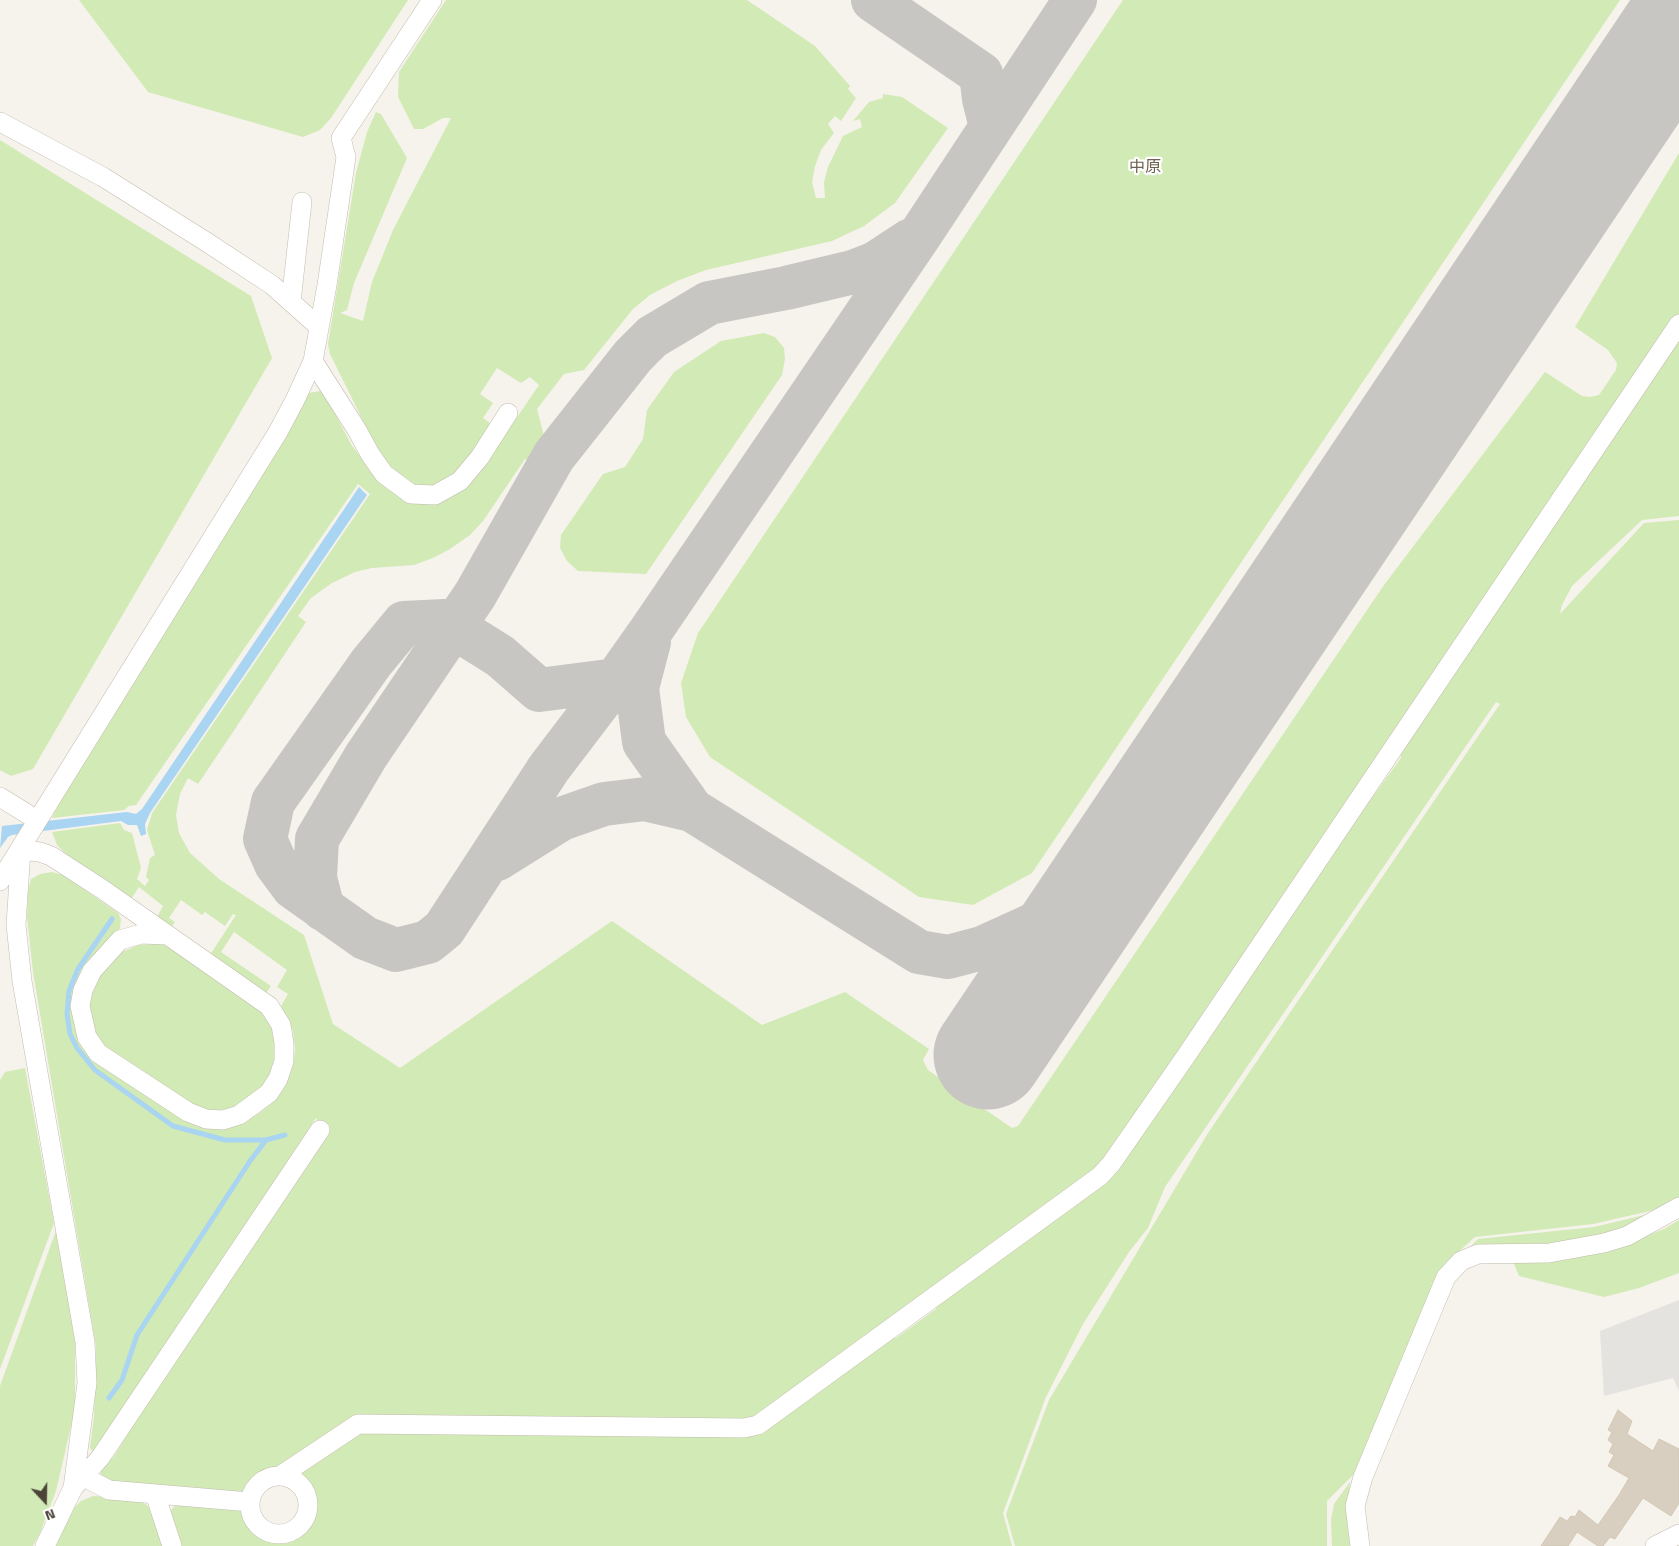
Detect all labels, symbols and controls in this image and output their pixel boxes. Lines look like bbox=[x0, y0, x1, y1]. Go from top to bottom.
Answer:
district label: 中原 bbox=[1129, 158, 1161, 178]
north arrow bbox=[20, 1476, 70, 1526]
text: N bbox=[42, 1504, 59, 1527]

